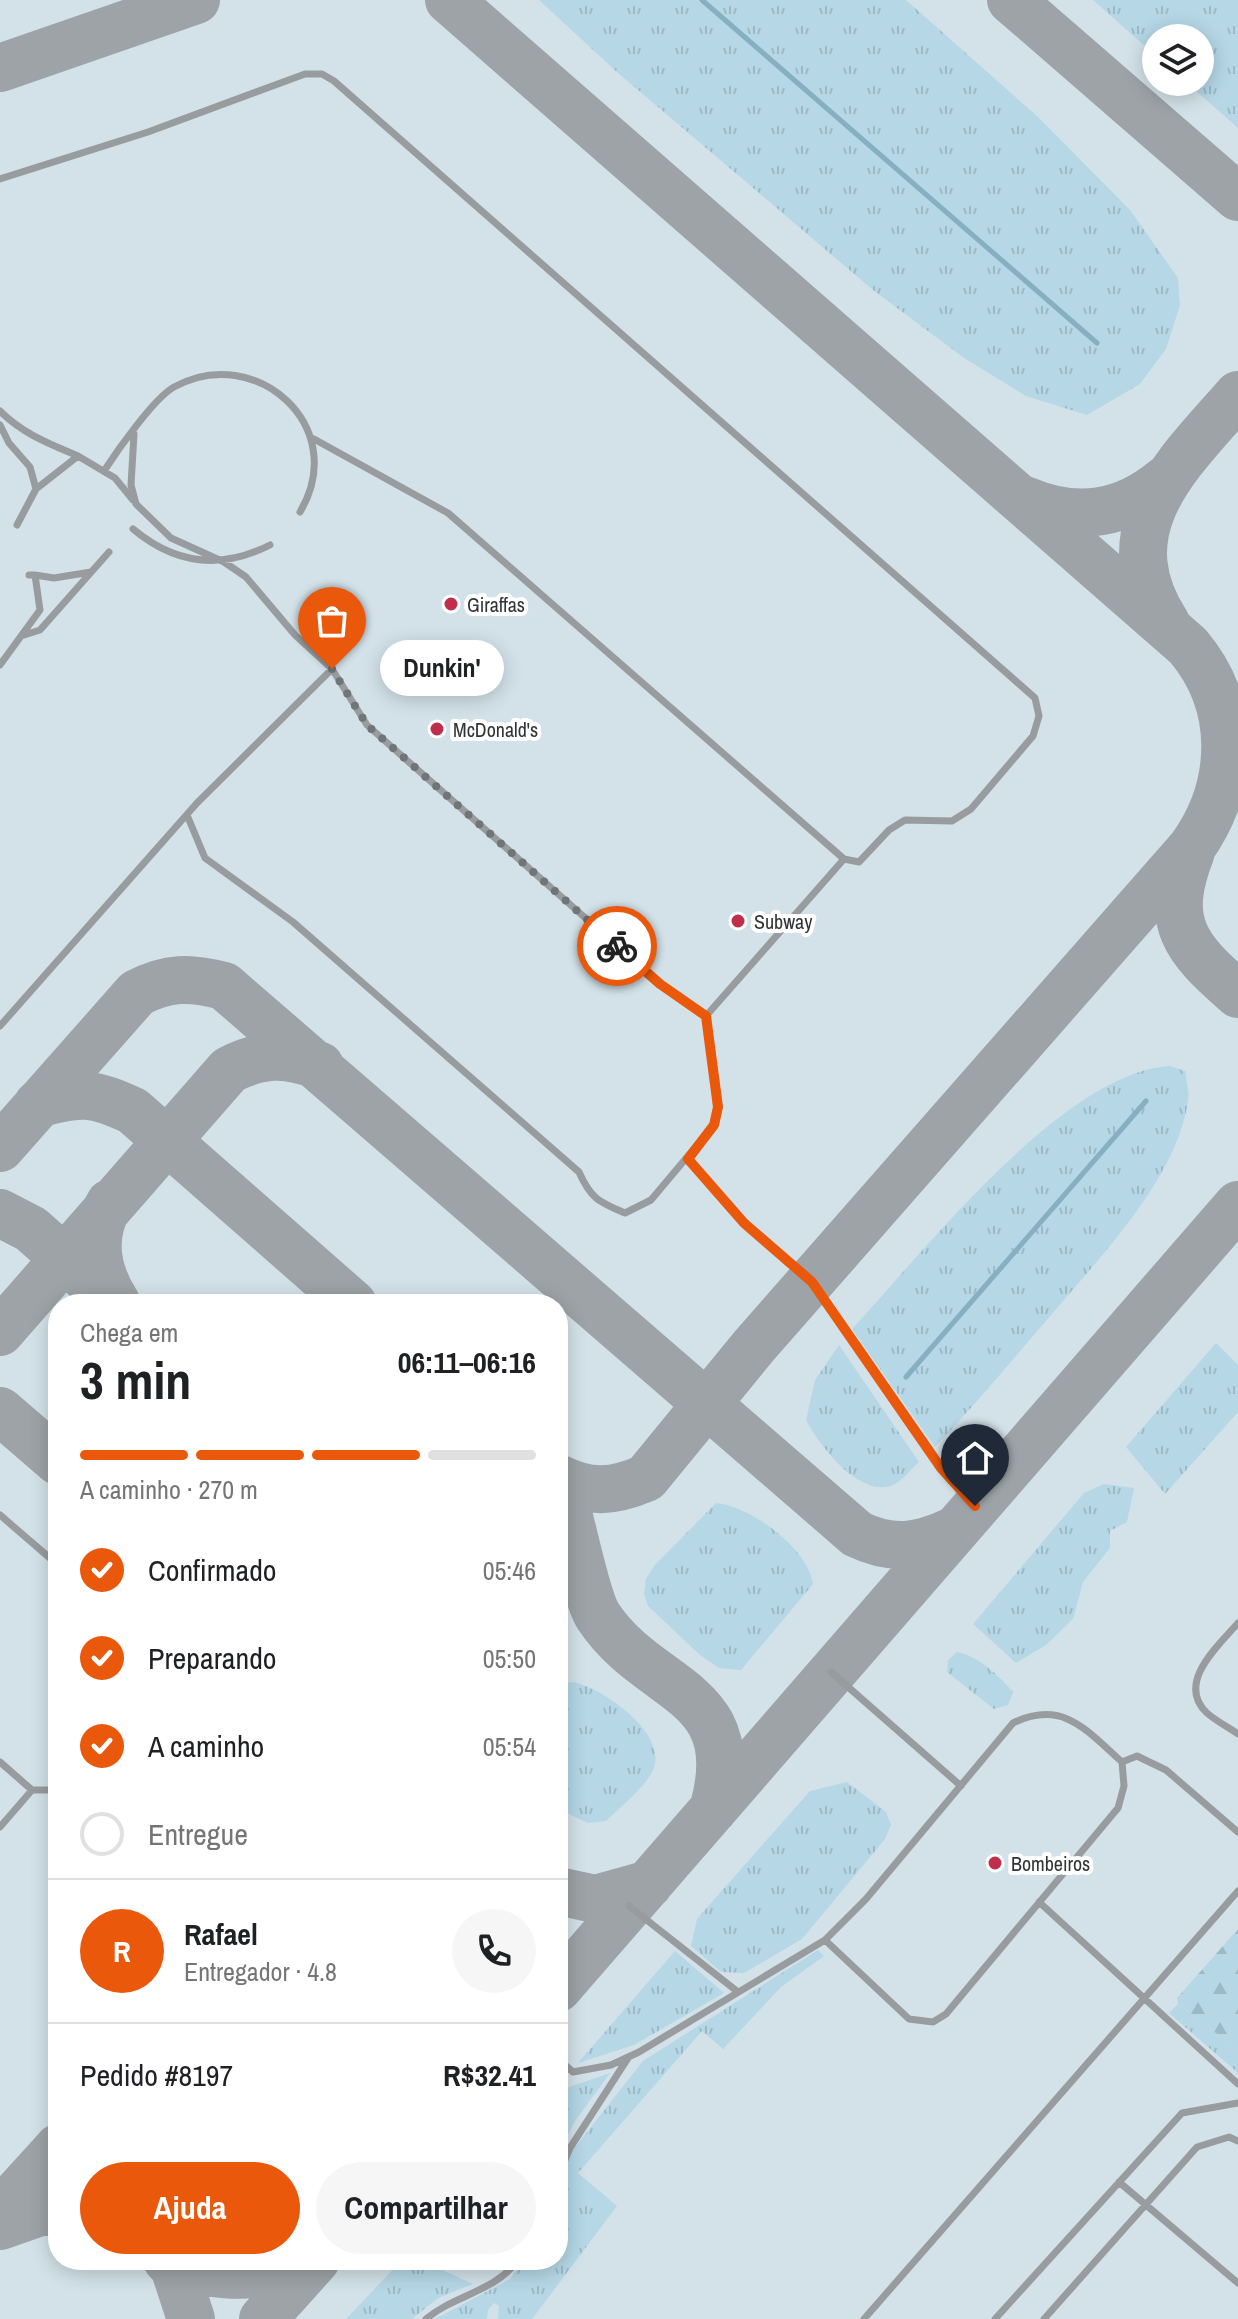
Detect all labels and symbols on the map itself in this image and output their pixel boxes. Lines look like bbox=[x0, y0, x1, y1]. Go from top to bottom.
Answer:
pin bbox=[298, 587, 366, 669]
place label: Giraffas bbox=[467, 591, 525, 618]
marker: Giraffas bbox=[442, 595, 460, 613]
callout: Dunkin' bbox=[380, 641, 504, 697]
place label: McDonald's bbox=[453, 716, 538, 743]
marker: McDonald's bbox=[428, 720, 446, 738]
courier bbox=[577, 906, 657, 986]
place label: Subway bbox=[754, 908, 813, 935]
marker: Subway bbox=[729, 912, 747, 930]
pin bbox=[941, 1424, 1009, 1506]
place label: Bombeiros bbox=[1011, 1850, 1090, 1877]
marker: Bombeiros bbox=[986, 1854, 1004, 1872]

